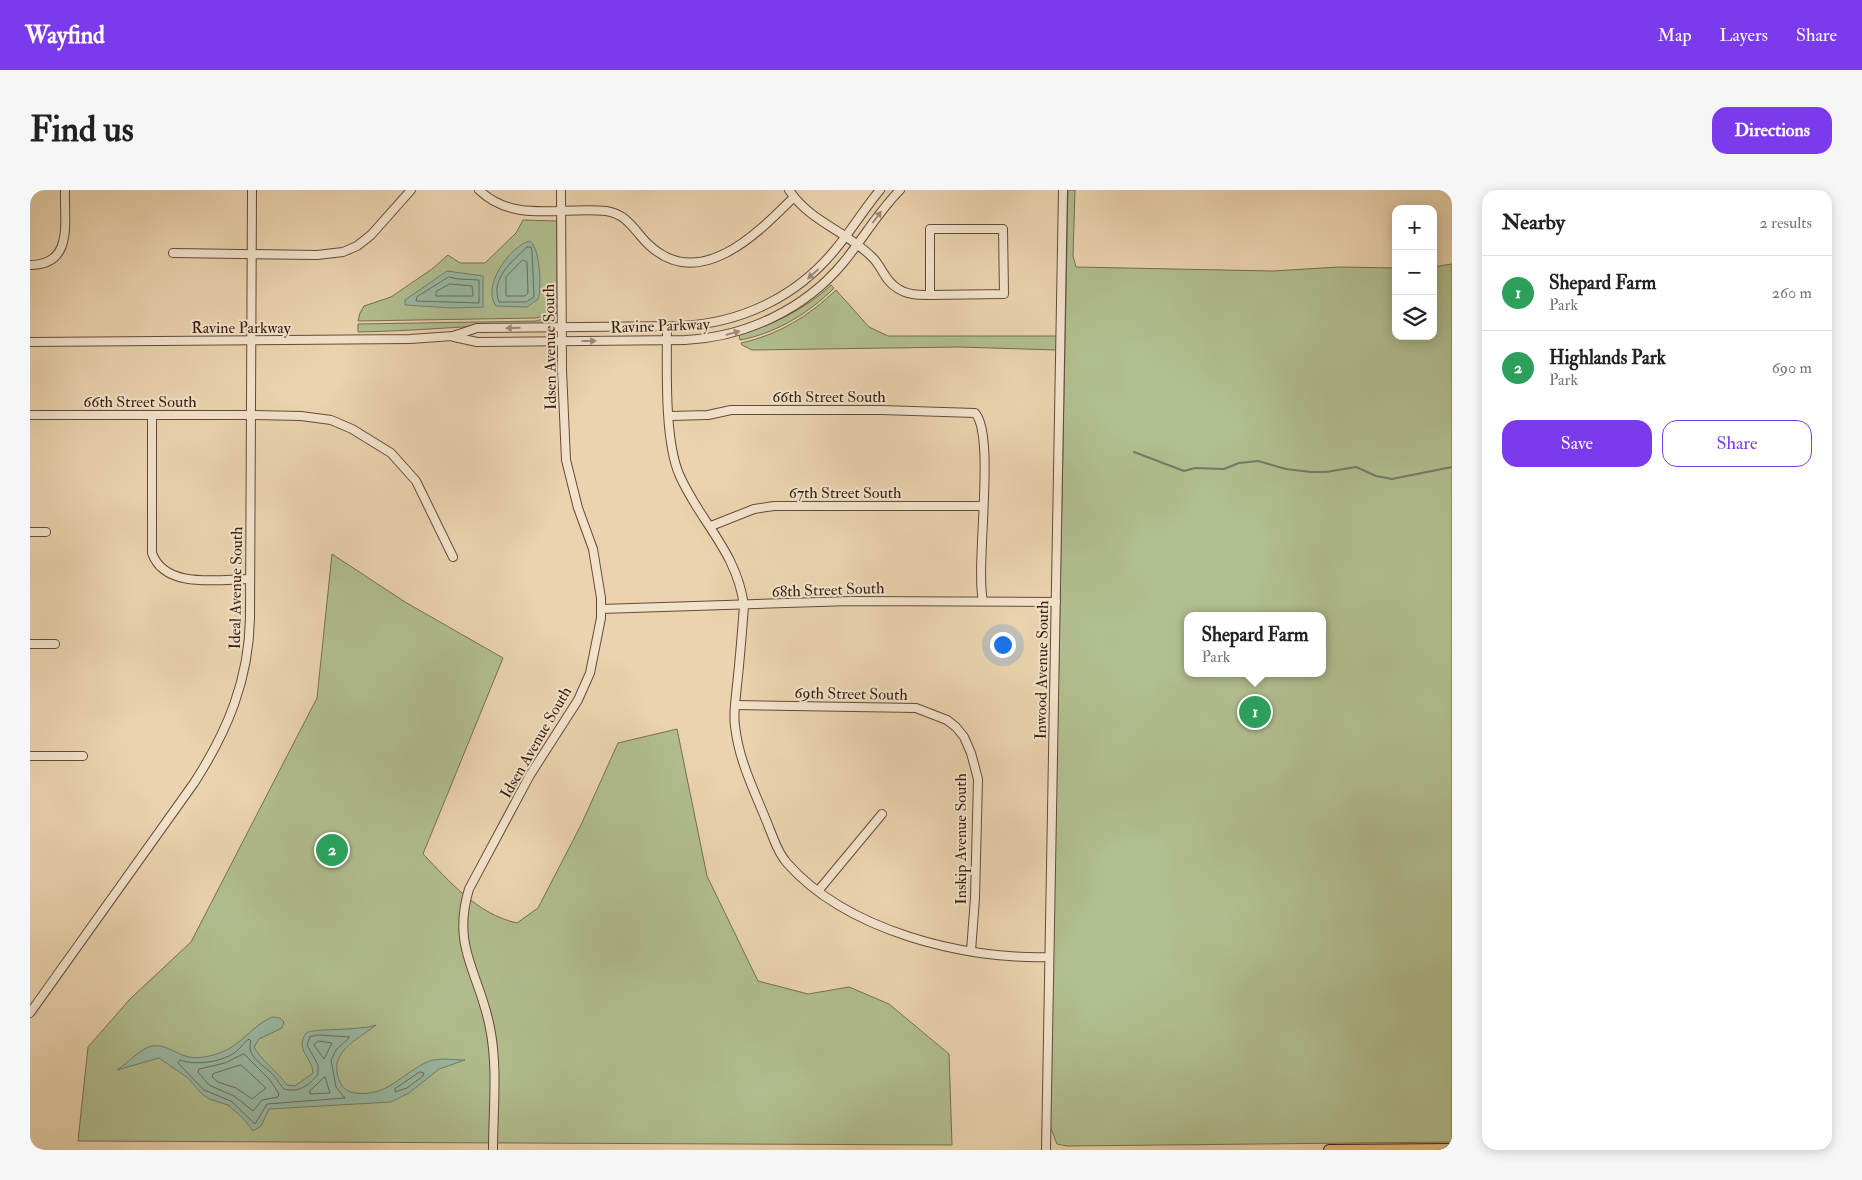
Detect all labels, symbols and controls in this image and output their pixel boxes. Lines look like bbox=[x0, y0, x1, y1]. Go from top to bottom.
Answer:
text: Wayfind bbox=[25, 20, 105, 51]
text: Map bbox=[1658, 24, 1692, 47]
text: Layers bbox=[1720, 24, 1768, 47]
text: Share bbox=[1796, 24, 1837, 47]
button: Directions bbox=[1712, 107, 1832, 154]
text: Find us bbox=[30, 108, 134, 152]
map controls bbox=[1392, 205, 1437, 340]
button: + bbox=[1392, 205, 1437, 250]
text: Nearby bbox=[1502, 209, 1565, 236]
one-way arrow bbox=[872, 210, 882, 224]
text: 2 results bbox=[1759, 213, 1812, 233]
button: − bbox=[1392, 250, 1437, 295]
one-way arrow bbox=[807, 268, 819, 280]
text: Shepard Farm bbox=[1549, 271, 1656, 295]
street label: Idsen Avenue South bbox=[539, 283, 561, 410]
text: 1 bbox=[1515, 283, 1521, 303]
text: 260 m bbox=[1772, 283, 1812, 303]
button: layers bbox=[1392, 295, 1437, 340]
text: Park bbox=[1549, 295, 1578, 315]
street label: Ravine Parkway bbox=[610, 314, 711, 338]
street label: Ravine Parkway bbox=[191, 318, 292, 338]
one-way arrow bbox=[505, 324, 521, 332]
one-way arrow bbox=[725, 329, 740, 337]
one-way arrow bbox=[581, 337, 597, 345]
text: Highlands Park bbox=[1549, 346, 1666, 370]
text: 2 bbox=[1514, 358, 1522, 378]
text: 690 m bbox=[1772, 358, 1812, 378]
text: Park bbox=[1549, 370, 1578, 390]
street label: 66th Street South bbox=[772, 387, 886, 407]
street label: 66th Street South bbox=[83, 392, 197, 412]
button: Save bbox=[1502, 420, 1652, 467]
button: Share bbox=[1662, 420, 1812, 467]
street label: 67th Street South bbox=[789, 483, 902, 503]
street label: Ideal Avenue South bbox=[225, 526, 247, 650]
street label: 68th Street South bbox=[771, 578, 885, 602]
street label: Inwood Avenue South bbox=[1031, 600, 1053, 740]
popup bbox=[1184, 612, 1326, 677]
text: Shepard Farm bbox=[1201, 623, 1309, 647]
your location bbox=[990, 632, 1016, 658]
text: Park bbox=[1201, 647, 1231, 667]
street label: Idsen Avenue South bbox=[496, 682, 576, 802]
street label: 69th Street South bbox=[794, 683, 909, 705]
pin: 1 bbox=[1239, 693, 1271, 731]
street label: Inskip Avenue South bbox=[951, 773, 972, 905]
pin: 2 bbox=[316, 831, 348, 869]

